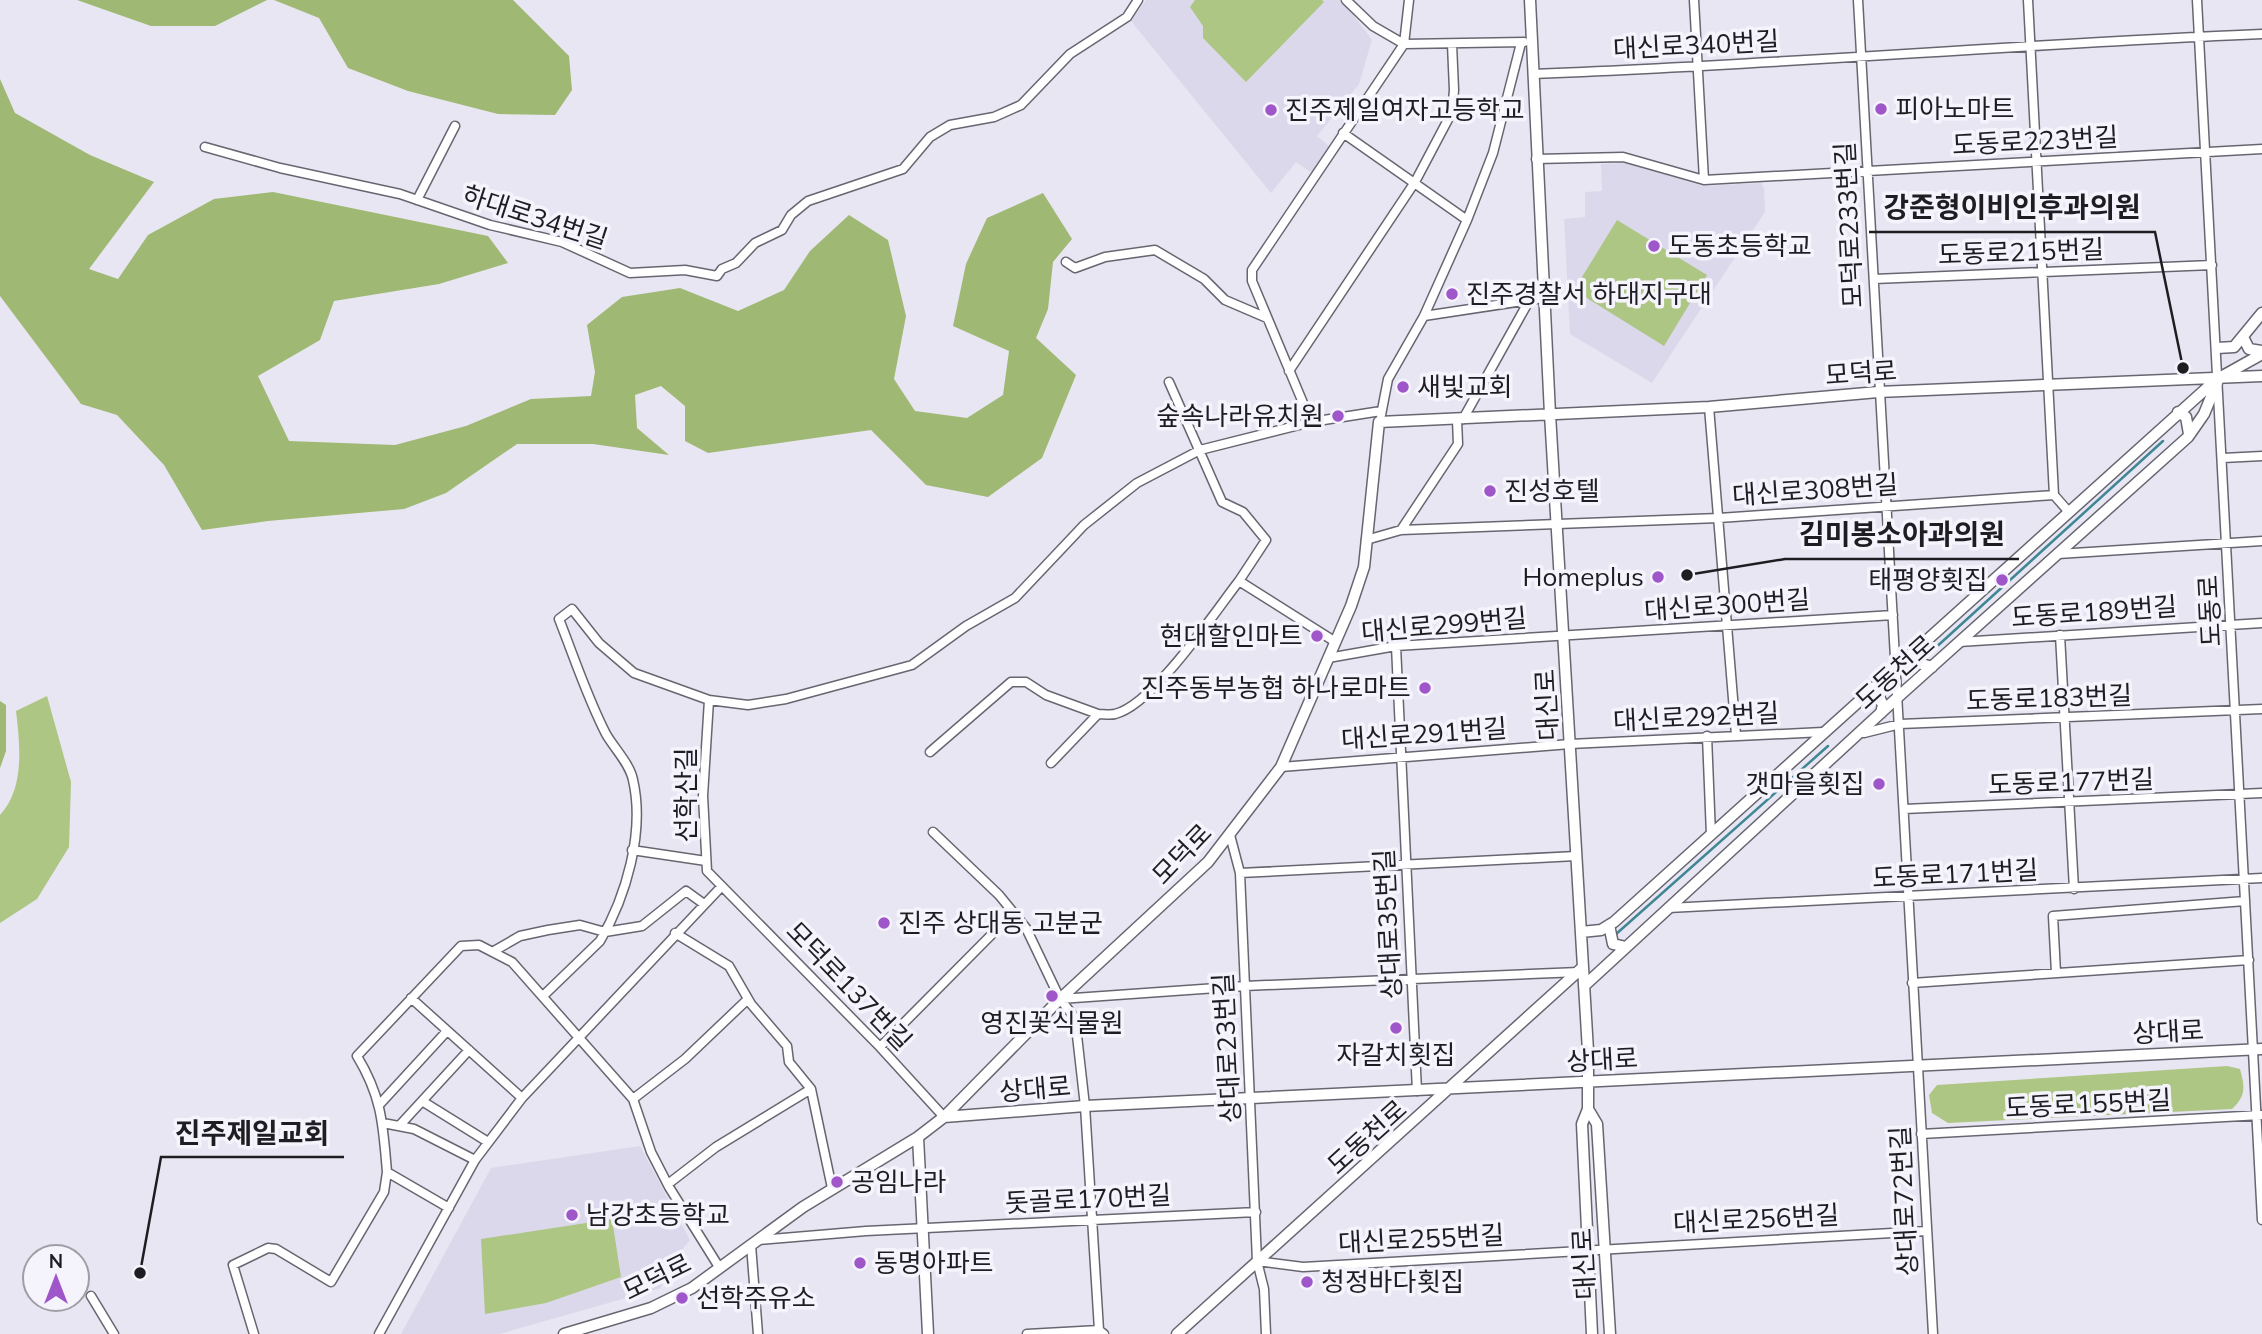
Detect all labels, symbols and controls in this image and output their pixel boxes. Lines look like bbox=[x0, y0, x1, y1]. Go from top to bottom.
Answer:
street label: 대신로340번길 bbox=[1612, 24, 1780, 65]
place label: 피아노마트 bbox=[1895, 92, 2015, 125]
place label: 진주제일여자고등학교 bbox=[1285, 93, 1524, 126]
marker: 피아노마트 bbox=[1873, 101, 1889, 117]
marker: 진주제일여자고등학교 bbox=[1263, 102, 1279, 118]
street label: 도동로223번길 bbox=[1951, 120, 2119, 161]
street label: 모덕로233번길 bbox=[1828, 141, 1869, 309]
street label: 하대로34번길 bbox=[458, 178, 612, 256]
callout: 강준형이비인후과의원 bbox=[1869, 183, 2155, 232]
text: 강준형이비인후과의원 bbox=[1883, 189, 2141, 224]
place label: 도동초등학교 bbox=[1668, 229, 1812, 262]
street label: 도동로215번길 bbox=[1937, 232, 2105, 271]
marker: 도동초등학교 bbox=[1646, 238, 1662, 254]
place label: 진주경찰서 하대지구대 bbox=[1466, 277, 1712, 310]
marker: 진주경찰서 하대지구대 bbox=[1444, 286, 1460, 302]
street label: 모덕로 bbox=[1824, 354, 1898, 391]
place label: 새빛교회 bbox=[1417, 370, 1513, 403]
marker: 새빛교회 bbox=[1395, 379, 1411, 395]
place label: 숲속나라유치원 bbox=[1157, 399, 1324, 432]
marker: 숲속나라유치원 bbox=[1330, 408, 1346, 424]
street label: 대신로308번길 bbox=[1731, 467, 1899, 512]
place label: 진성호텔 bbox=[1504, 474, 1600, 507]
marker: 진성호텔 bbox=[1482, 483, 1498, 499]
callout: 김미봉소아과의원 bbox=[1785, 510, 2019, 559]
text: 김미봉소아과의원 bbox=[1799, 516, 2005, 551]
place label: Homeplus bbox=[1523, 560, 1644, 593]
place label: 태평양횟집 bbox=[1868, 563, 1988, 596]
marker: Homeplus bbox=[1650, 569, 1666, 585]
marker: 태평양횟집 bbox=[1994, 572, 2010, 588]
street label: 도동로 bbox=[2191, 574, 2228, 648]
street label: 대신로300번길 bbox=[1643, 582, 1811, 627]
street label: 도동로189번길 bbox=[2010, 589, 2178, 634]
street label: 대신로299번길 bbox=[1360, 601, 1528, 648]
place label: 현대할인마트 bbox=[1159, 619, 1303, 652]
street label: 도동천로 bbox=[1848, 627, 1941, 716]
marker: 현대할인마트 bbox=[1309, 628, 1325, 644]
street label: 대신로 bbox=[1528, 668, 1565, 742]
place label: 진주동부농협 하나로마트 bbox=[1141, 671, 1411, 704]
street label: 도동로183번길 bbox=[1965, 678, 2133, 717]
marker: 진주동부농협 하나로마트 bbox=[1417, 680, 1433, 696]
street label: 대신로292번길 bbox=[1612, 696, 1780, 737]
street label: 대신로291번길 bbox=[1340, 711, 1508, 756]
street label: 선학산길 bbox=[669, 747, 702, 843]
street label: 도동로177번길 bbox=[1987, 762, 2155, 801]
place label: 갯마을횟집 bbox=[1745, 767, 1865, 800]
marker: 갯마을횟집 bbox=[1871, 776, 1887, 792]
street label: 모덕로 bbox=[1145, 816, 1218, 891]
street label: 상대로35번길 bbox=[1367, 848, 1408, 1000]
street label: 도동로171번길 bbox=[1871, 853, 2039, 894]
place label: 진주 상대동 고분군 bbox=[898, 906, 1103, 939]
street label: 모덕로137번길 bbox=[780, 914, 919, 1057]
marker: 진주 상대동 고분군 bbox=[876, 915, 892, 931]
street label: 상대로23번길 bbox=[1206, 972, 1247, 1124]
marker: 영진꽃식물원 bbox=[1044, 988, 1060, 1004]
place label: 영진꽃식물원 bbox=[980, 1006, 1124, 1039]
street label: 상대로 bbox=[2131, 1013, 2205, 1050]
marker: 자갈치횟집 bbox=[1388, 1020, 1404, 1036]
place label: 자갈치횟집 bbox=[1336, 1038, 1456, 1071]
street label: 상대로 bbox=[1565, 1041, 1639, 1078]
street label: 상대로 bbox=[998, 1069, 1072, 1108]
street label: 도동로155번길 bbox=[2004, 1083, 2172, 1124]
street label: 도동천로 bbox=[1320, 1092, 1413, 1181]
callout: 진주제일교회 bbox=[161, 1108, 344, 1157]
text: 진주제일교회 bbox=[175, 1115, 329, 1150]
street label: 상대로72번길 bbox=[1883, 1125, 1924, 1277]
place label: 공임나라 bbox=[851, 1165, 947, 1198]
marker: 공임나라 bbox=[829, 1174, 845, 1190]
street label: 돗골로170번길 bbox=[1004, 1178, 1172, 1219]
place label: 남강초등학교 bbox=[586, 1198, 730, 1231]
street label: 대신로256번길 bbox=[1672, 1198, 1840, 1239]
marker: 남강초등학교 bbox=[564, 1207, 580, 1223]
street label: 대신로255번길 bbox=[1337, 1218, 1505, 1259]
street label: 대신로 bbox=[1565, 1227, 1602, 1301]
north arrow bbox=[21, 1243, 91, 1313]
street label: 모덕로 bbox=[617, 1246, 696, 1307]
place label: 동명아파트 bbox=[874, 1246, 994, 1279]
text: N bbox=[49, 1249, 63, 1273]
marker: 동명아파트 bbox=[852, 1255, 868, 1271]
place label: 청정바다횟집 bbox=[1321, 1265, 1465, 1298]
marker: 청정바다횟집 bbox=[1299, 1274, 1315, 1290]
place label: 선학주유소 bbox=[696, 1281, 816, 1314]
marker: 선학주유소 bbox=[674, 1290, 690, 1306]

